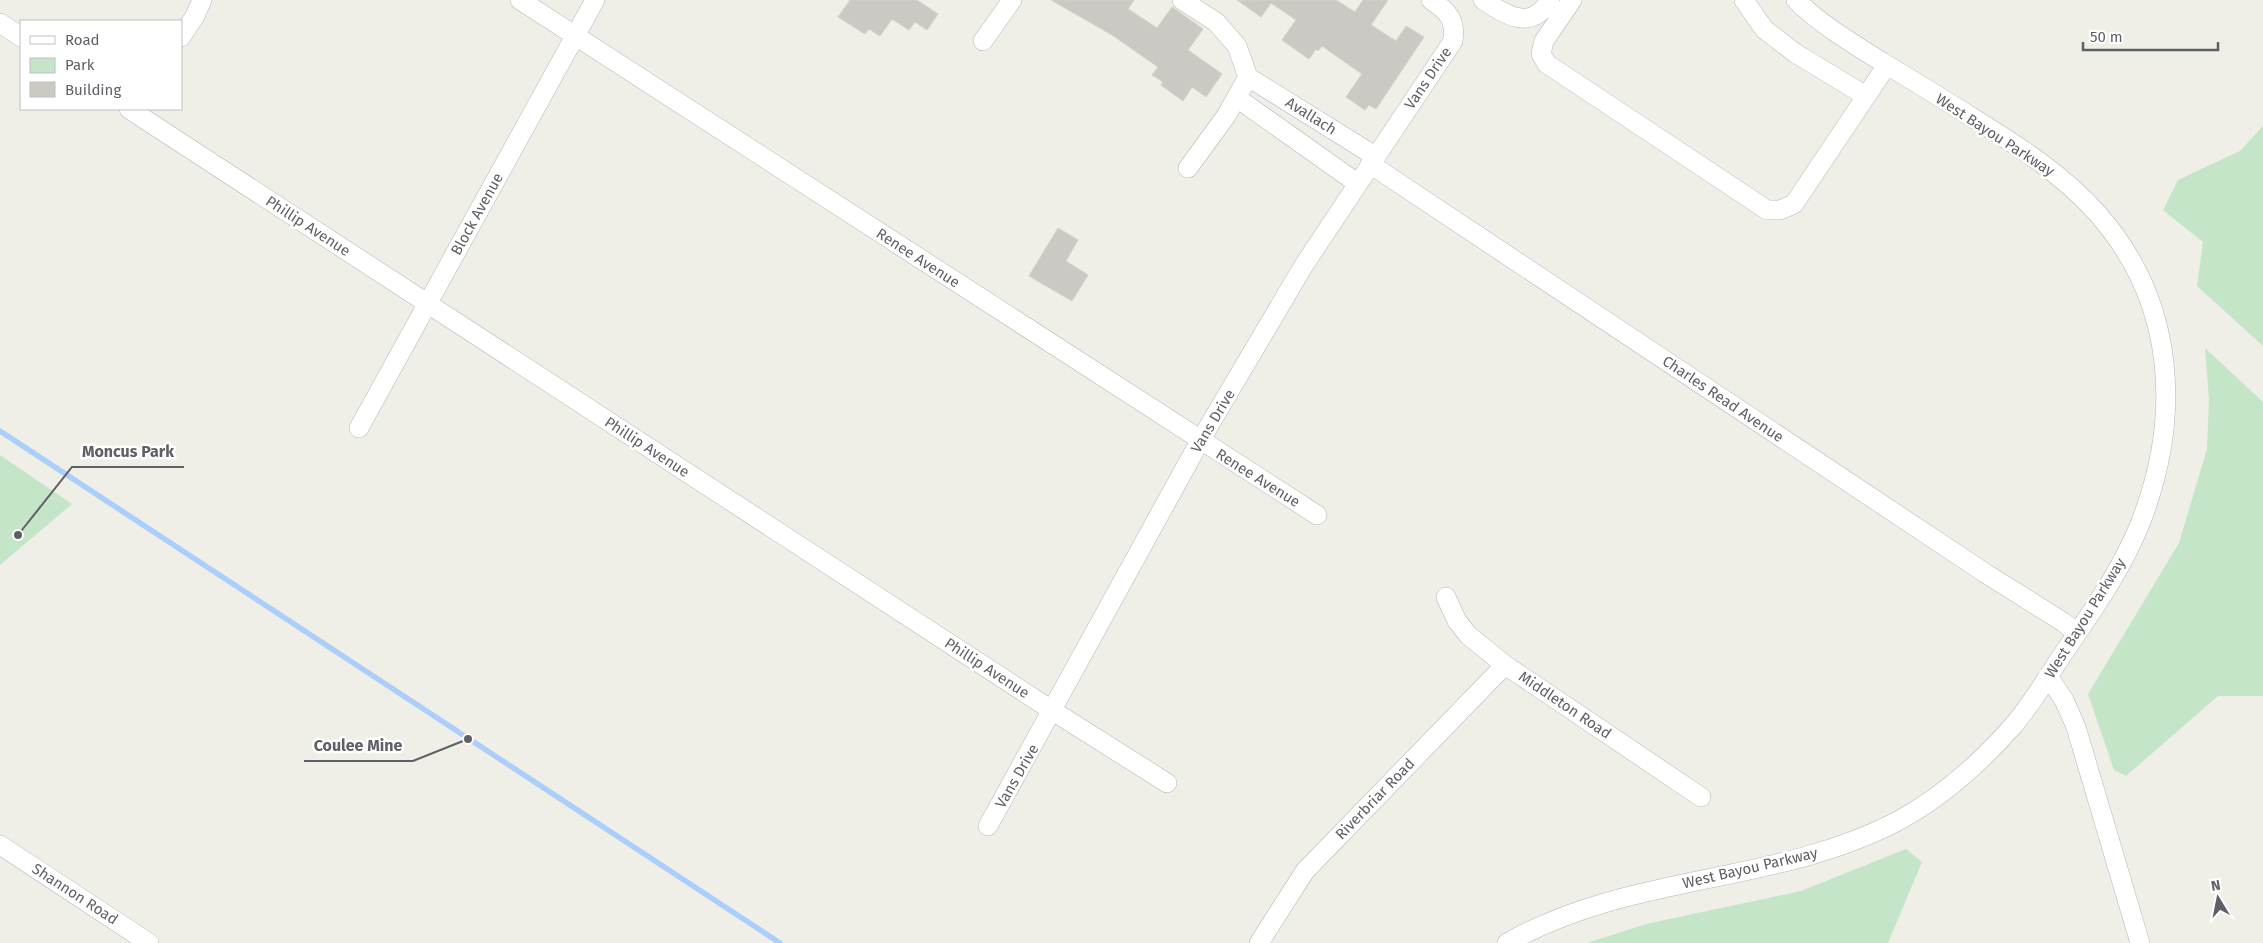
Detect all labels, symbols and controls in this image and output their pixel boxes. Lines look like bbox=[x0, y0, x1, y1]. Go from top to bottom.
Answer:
legend bbox=[20, 20, 182, 110]
scale bar bbox=[2083, 20, 2218, 52]
text: 50 m bbox=[2090, 28, 2123, 46]
text: Road bbox=[65, 31, 100, 49]
street label: Vans Drive bbox=[1401, 44, 1455, 112]
text: Park bbox=[65, 56, 95, 74]
text: Building bbox=[65, 81, 121, 99]
street label: West Bayou Parkway bbox=[1932, 90, 2058, 180]
street label: Avallach bbox=[1282, 93, 1340, 139]
street label: Block Avenue bbox=[447, 170, 507, 258]
street label: Phillip Avenue bbox=[262, 192, 354, 260]
street label: Renee Avenue bbox=[873, 224, 963, 292]
street label: Charles Read Avenue bbox=[1659, 352, 1787, 446]
street label: Vans Drive bbox=[1187, 386, 1239, 456]
street label: Phillip Avenue bbox=[601, 413, 693, 481]
callout: Moncus Park bbox=[72, 436, 184, 467]
text: Moncus Park bbox=[82, 442, 174, 461]
street label: Renee Avenue bbox=[1213, 445, 1303, 511]
street label: West Bayou Parkway bbox=[2041, 554, 2130, 681]
street label: Phillip Avenue bbox=[941, 634, 1033, 702]
street label: Middleton Road bbox=[1515, 667, 1615, 743]
callout: Coulee Mine bbox=[304, 730, 413, 761]
text: Coulee Mine bbox=[314, 736, 402, 755]
street label: Vans Drive bbox=[991, 741, 1043, 811]
street label: Riverbriar Road bbox=[1332, 755, 1418, 843]
street label: West Bayou Parkway bbox=[1681, 844, 1820, 892]
street label: Shannon Road bbox=[29, 860, 121, 928]
north arrow bbox=[2193, 873, 2243, 923]
text: N bbox=[2210, 877, 2222, 895]

